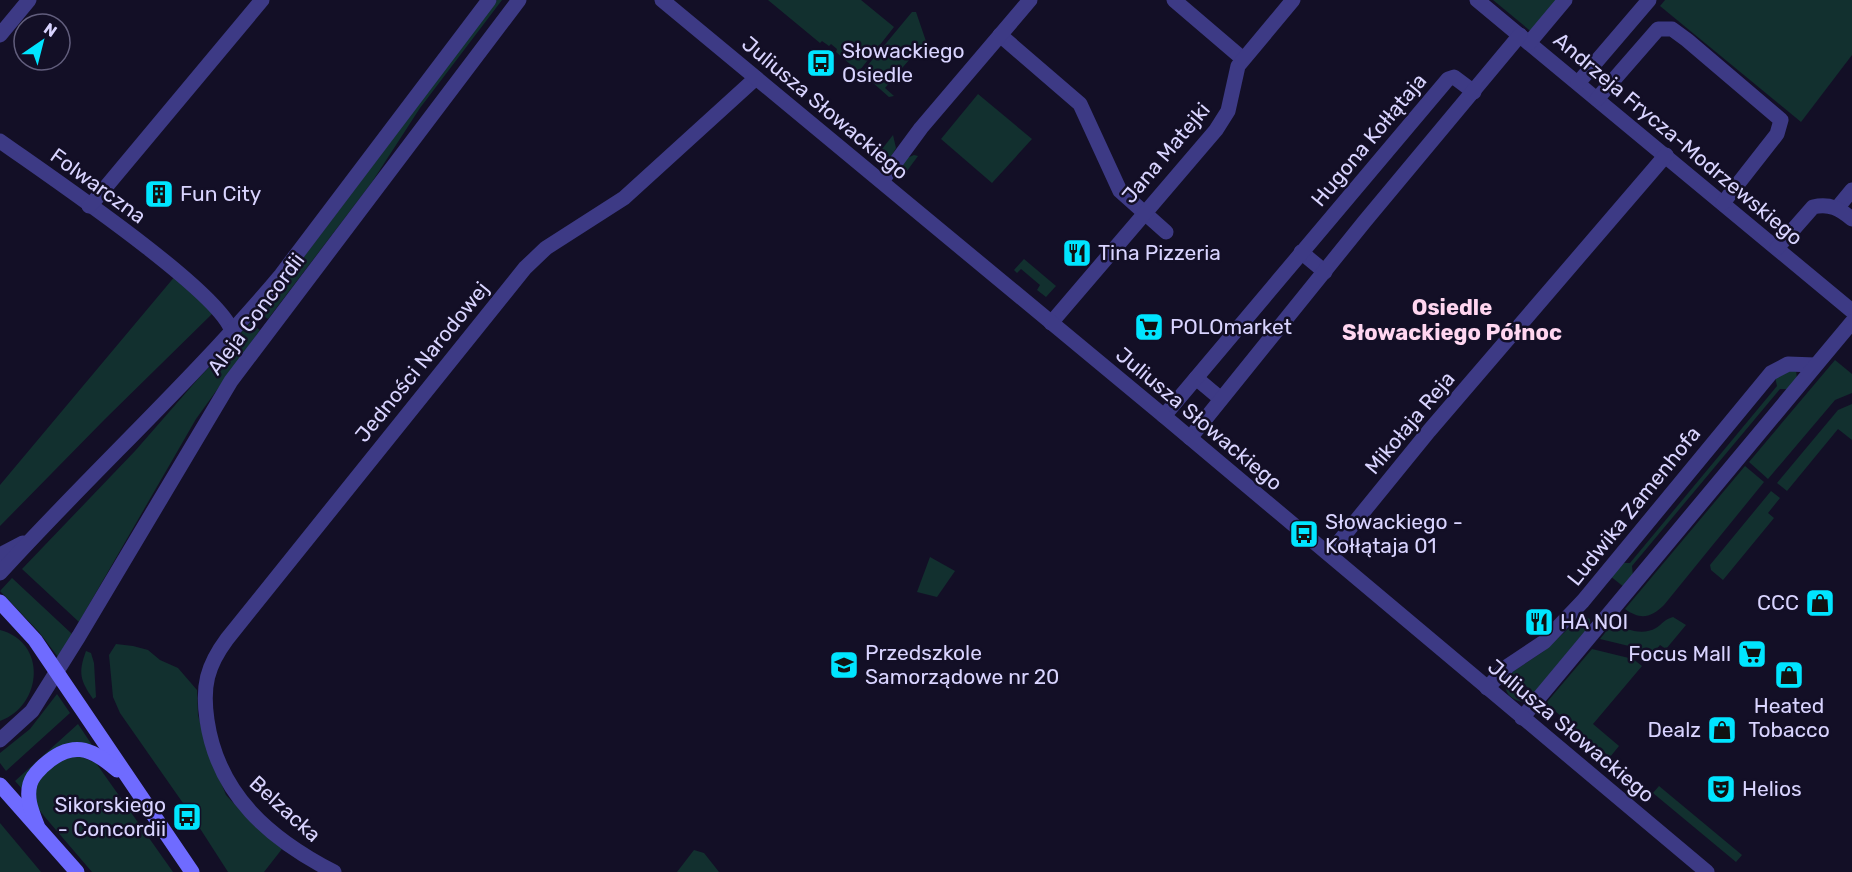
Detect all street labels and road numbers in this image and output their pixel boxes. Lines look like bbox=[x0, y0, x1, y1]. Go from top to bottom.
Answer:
street label: Andrzeja Frycza-Modrzewskiego bbox=[1549, 27, 1808, 250]
street label: Juliusza Słowackiego bbox=[737, 31, 914, 185]
street label: Hugona Kołłątaja bbox=[1306, 68, 1431, 211]
street label: Jana Matejki bbox=[1116, 97, 1215, 208]
street label: Folwarczna bbox=[46, 143, 151, 229]
street label: Aleja Concordii bbox=[202, 248, 309, 379]
street label: Jedności Narodowej bbox=[349, 277, 494, 447]
street label: Juliusza Słowackiego bbox=[1111, 342, 1288, 496]
street label: Mikołaja Reja bbox=[1360, 366, 1460, 479]
street label: Ludwika Zamenhofa bbox=[1562, 421, 1705, 590]
street label: Juliusza Słowackiego bbox=[1483, 654, 1660, 808]
street label: Belzacka bbox=[245, 770, 326, 847]

